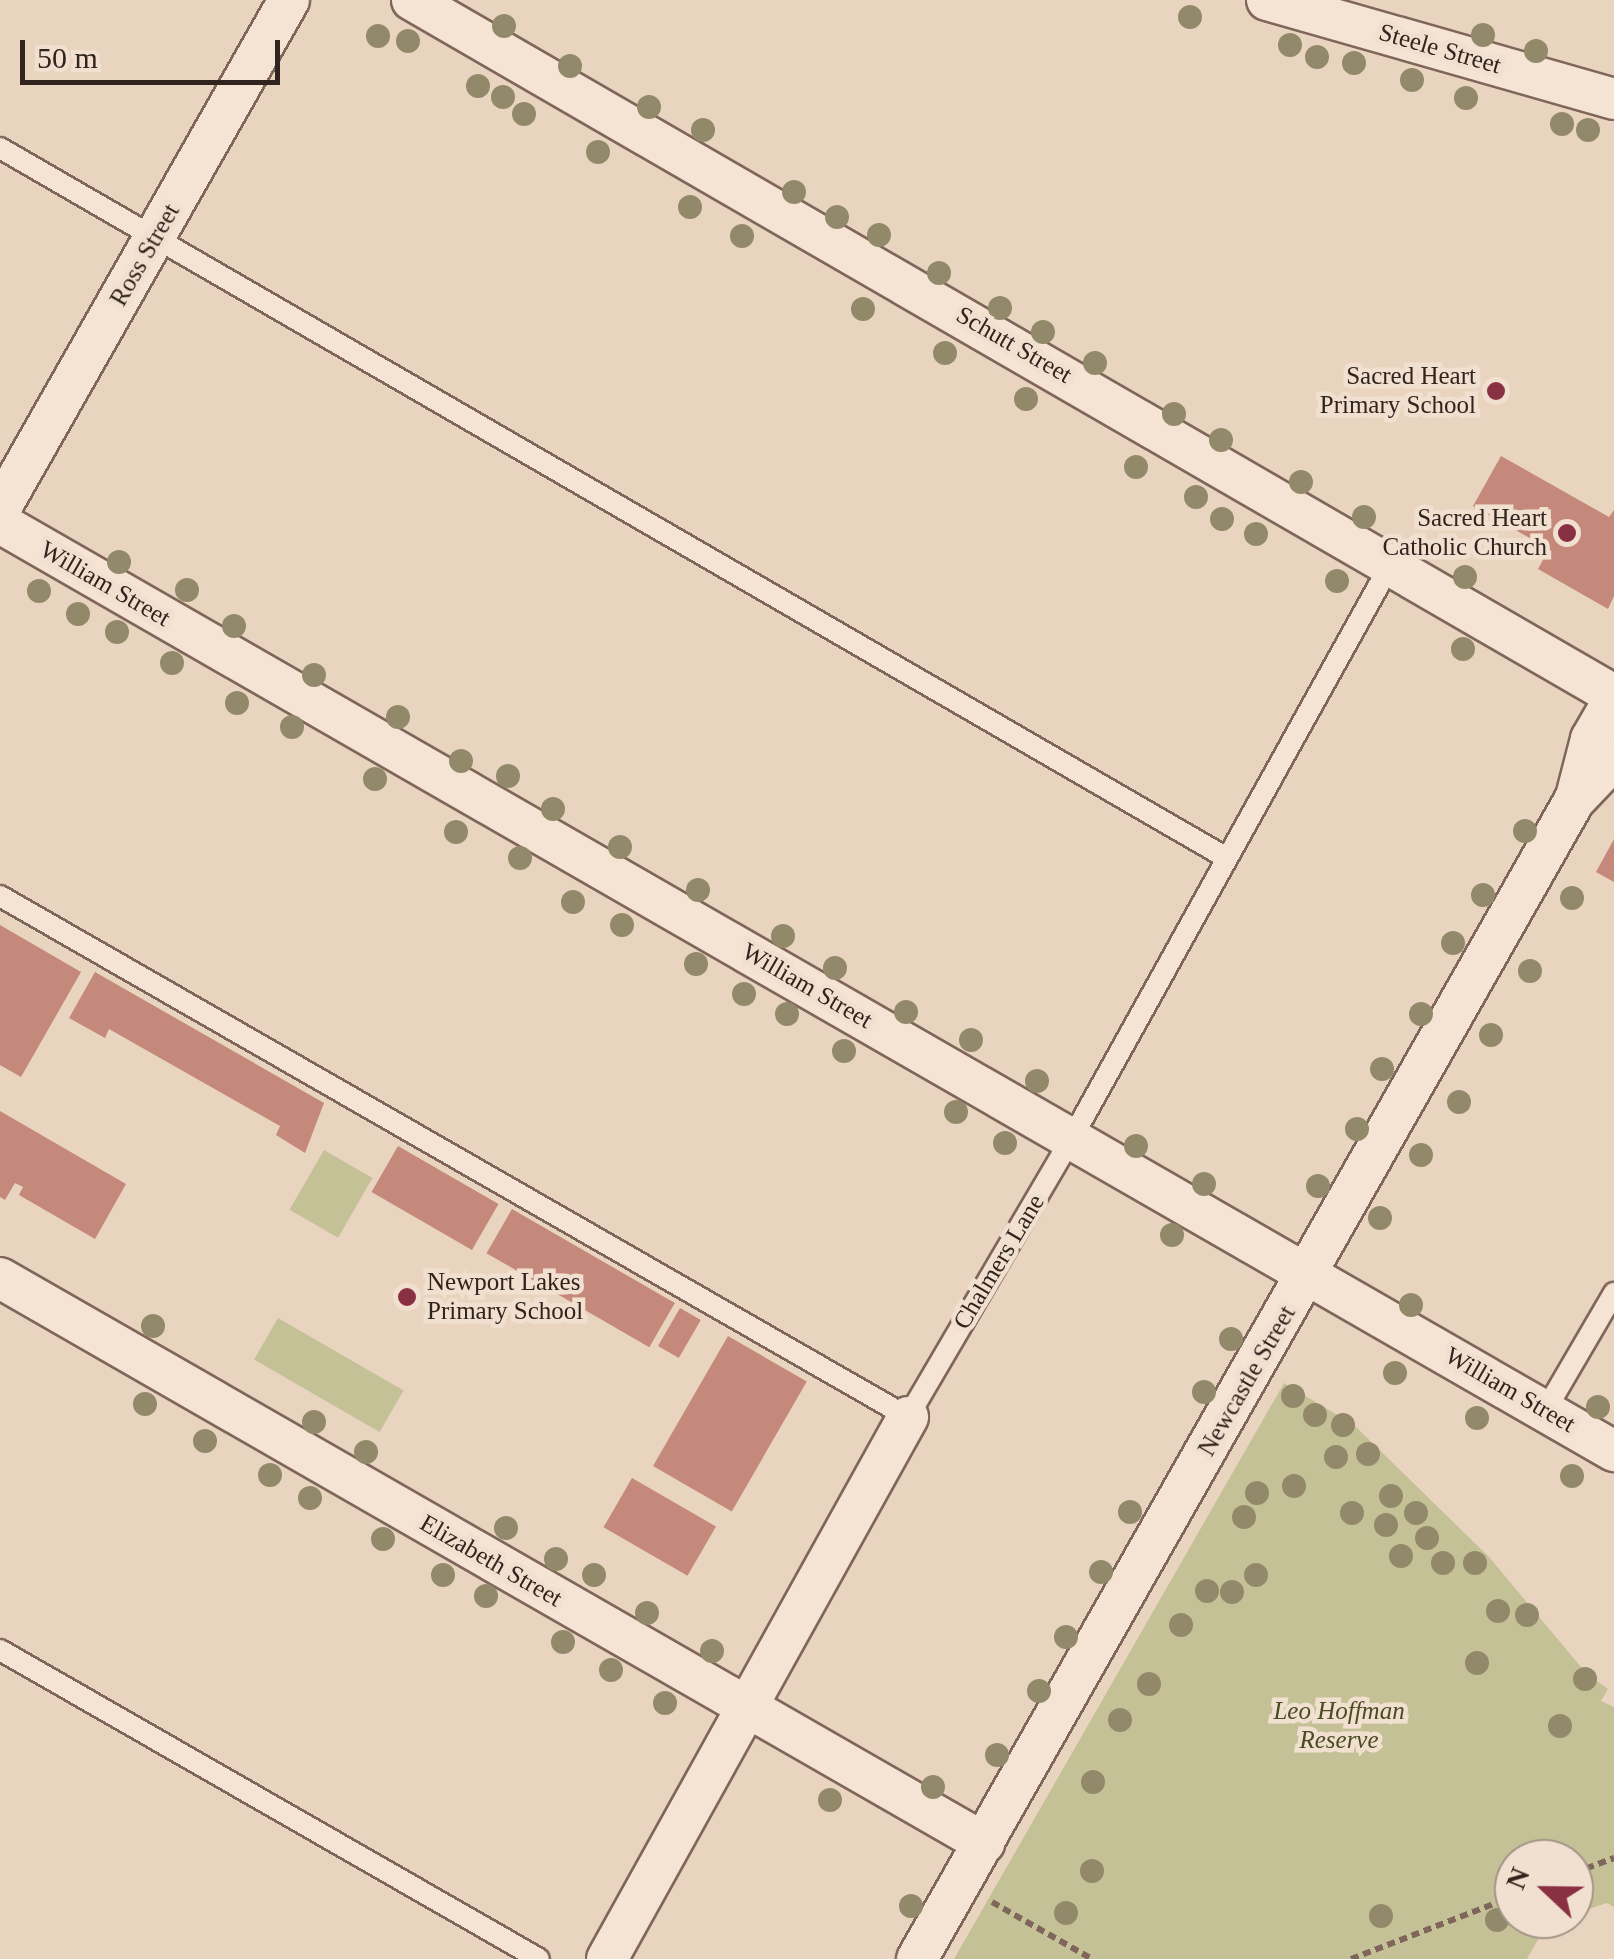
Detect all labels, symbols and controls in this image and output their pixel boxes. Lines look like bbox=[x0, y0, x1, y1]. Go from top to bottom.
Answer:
street label: Steele Street bbox=[1375, 17, 1505, 81]
scale bar bbox=[25, 20, 285, 82]
text: 50 m bbox=[37, 41, 98, 74]
street label: Ross Street bbox=[104, 198, 186, 312]
street label: Schutt Street bbox=[951, 300, 1077, 390]
place label: Sacred Heart Primary School bbox=[1320, 362, 1476, 421]
marker: Sacred Heart Primary School bbox=[1485, 380, 1507, 402]
place label: Sacred Heart Catholic Church bbox=[1382, 504, 1547, 563]
marker: Sacred Heart Catholic Church bbox=[1556, 522, 1578, 544]
street label: William Street bbox=[35, 535, 175, 633]
street label: William Street bbox=[737, 937, 877, 1035]
street label: Chalmers Lane bbox=[947, 1189, 1051, 1335]
place label: Newport Lakes Primary School bbox=[427, 1268, 583, 1327]
marker: Newport Lakes Primary School bbox=[396, 1286, 418, 1308]
street label: Newcastle Street bbox=[1192, 1300, 1302, 1462]
street label: William Street bbox=[1440, 1341, 1580, 1439]
street label: Elizabeth Street bbox=[415, 1508, 567, 1614]
park label: Leo Hoffman Reserve bbox=[1273, 1697, 1405, 1756]
north arrow bbox=[1494, 1839, 1594, 1939]
text: N bbox=[1499, 1863, 1536, 1894]

